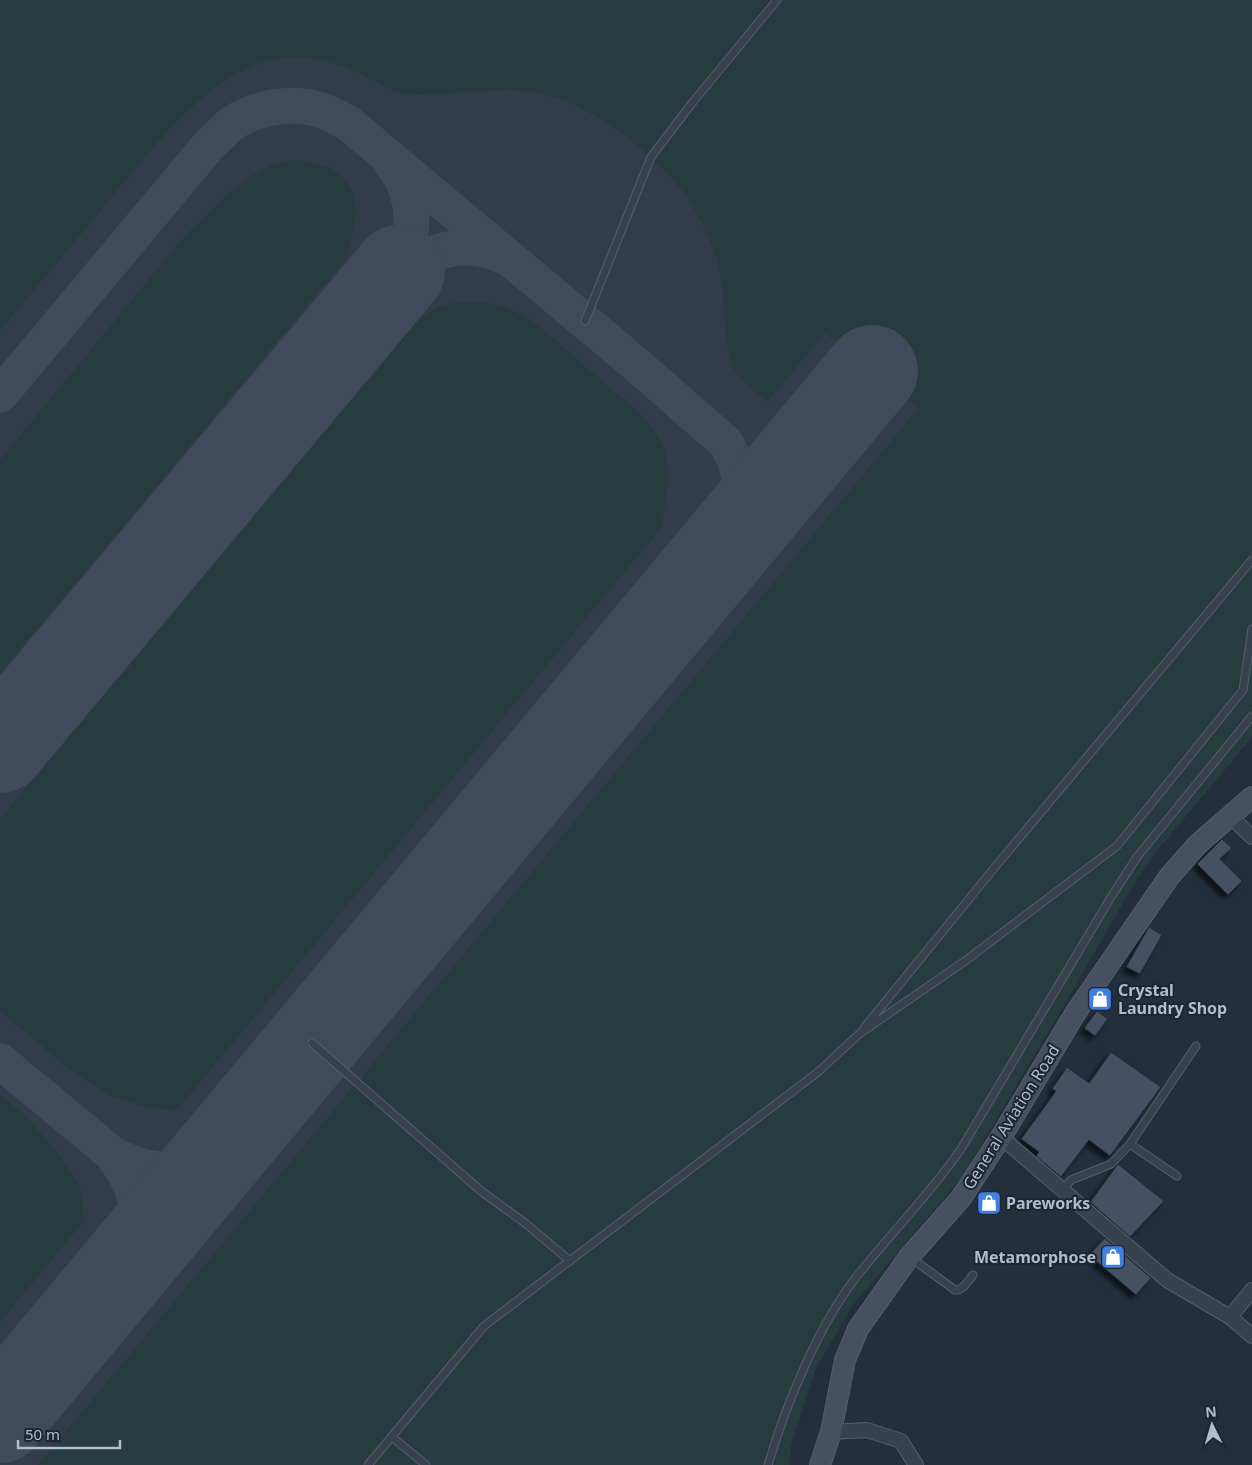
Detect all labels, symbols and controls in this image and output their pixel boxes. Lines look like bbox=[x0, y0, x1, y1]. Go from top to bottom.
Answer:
place label: Crystal Laundry Shop bbox=[1118, 979, 1227, 1019]
shop icon: Crystal Laundry Shop bbox=[1087, 986, 1113, 1012]
street label: General Aviation Road bbox=[958, 1040, 1064, 1194]
shop icon: Pareworks bbox=[976, 1190, 1002, 1216]
place label: Pareworks bbox=[1006, 1192, 1090, 1214]
shop icon: Metamorphose bbox=[1100, 1244, 1126, 1270]
place label: Metamorphose bbox=[974, 1246, 1096, 1268]
north arrow bbox=[1187, 1400, 1237, 1450]
text: N bbox=[1204, 1402, 1217, 1422]
scale bar bbox=[18, 1418, 120, 1450]
text: 50 m bbox=[25, 1424, 60, 1444]

